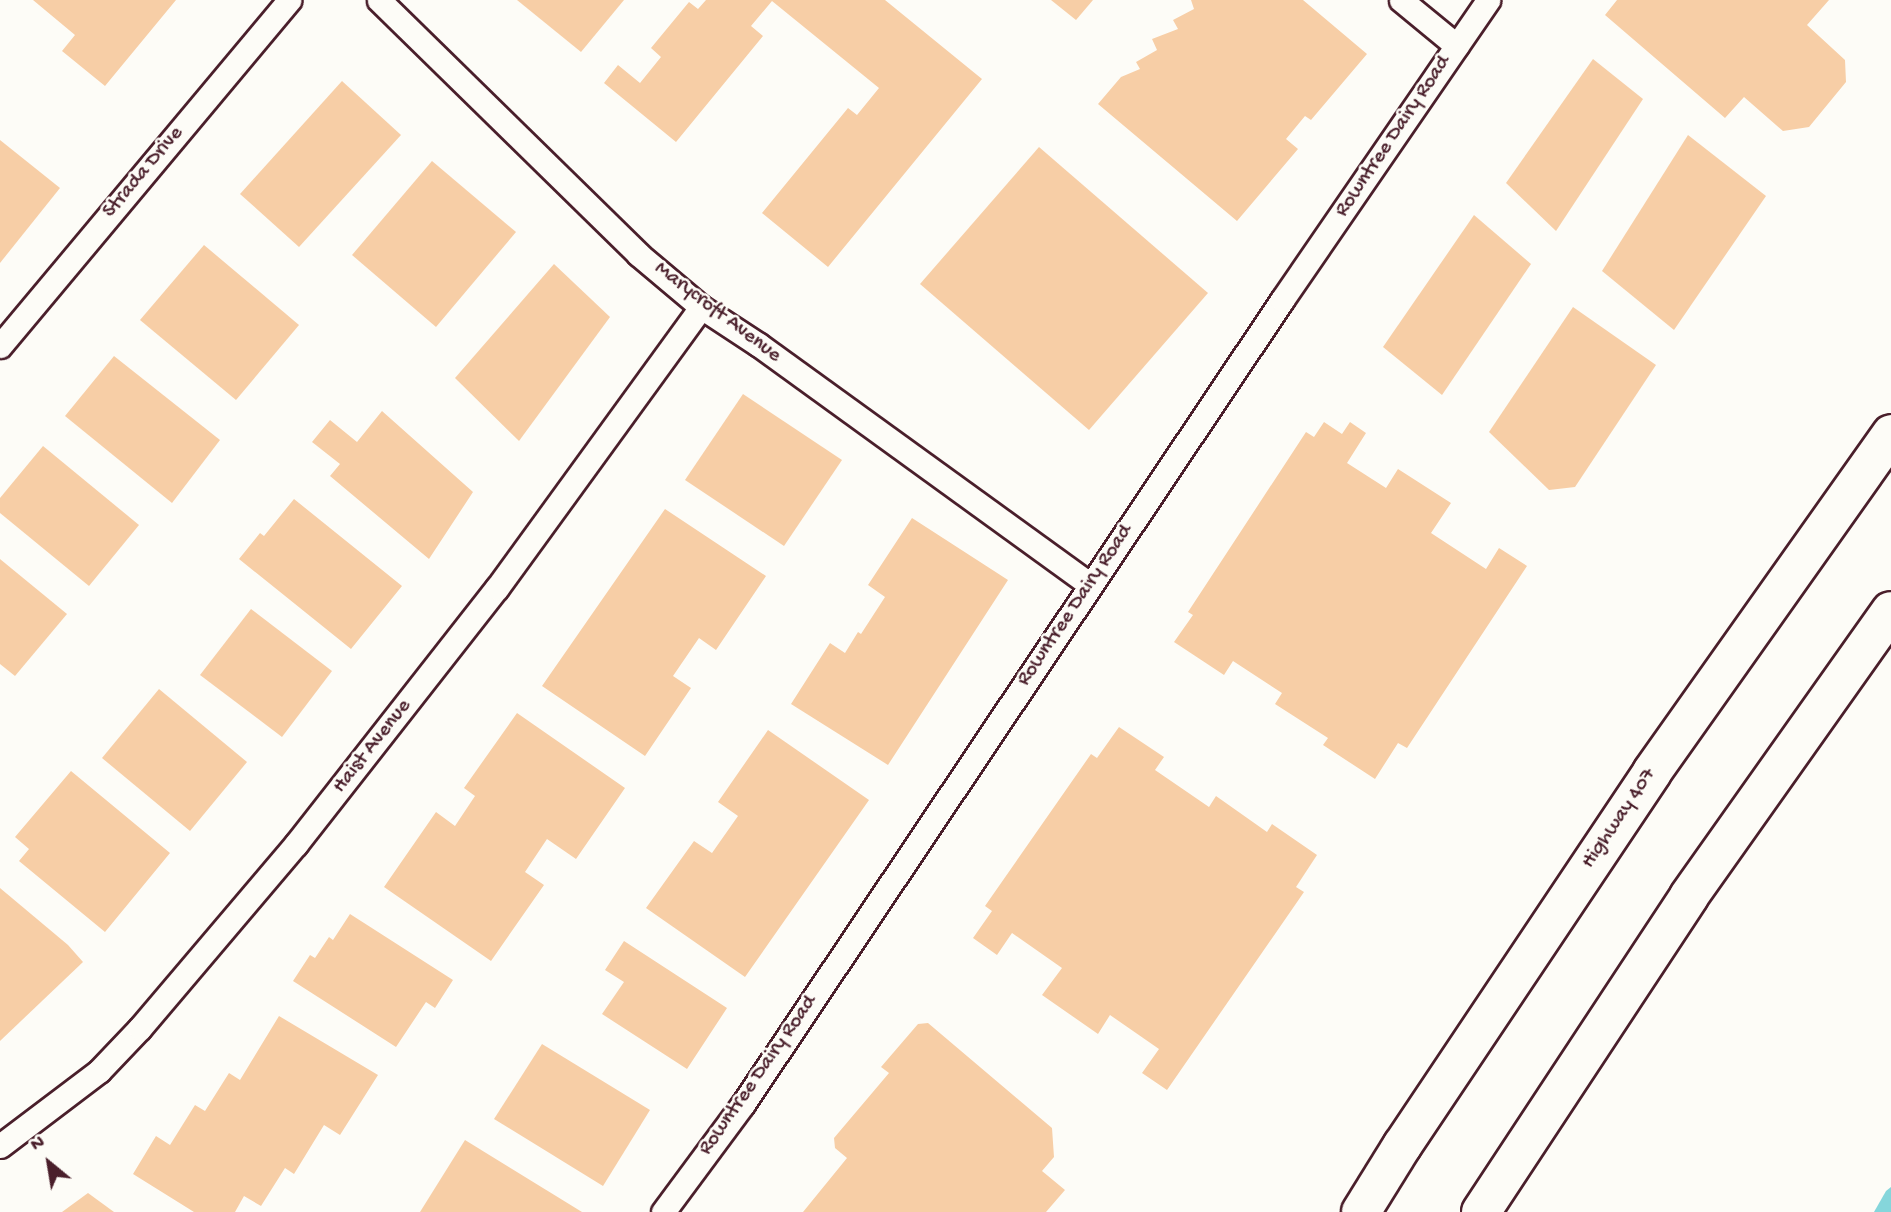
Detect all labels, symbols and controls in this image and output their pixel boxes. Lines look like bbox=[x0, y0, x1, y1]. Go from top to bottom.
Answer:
street label: Rowntree Dairy Road bbox=[1331, 51, 1457, 223]
street label: Strada Drive bbox=[98, 122, 190, 224]
street label: Marycroft Avenue bbox=[648, 257, 786, 369]
street label: Rowntree Dairy Road bbox=[1013, 520, 1139, 692]
street label: Haist Avenue bbox=[328, 695, 418, 799]
street label: Highway 407 bbox=[1577, 764, 1663, 874]
street label: Rowntree Dairy Road bbox=[694, 991, 824, 1161]
north arrow bbox=[14, 1128, 84, 1198]
text: N bbox=[27, 1131, 49, 1157]

